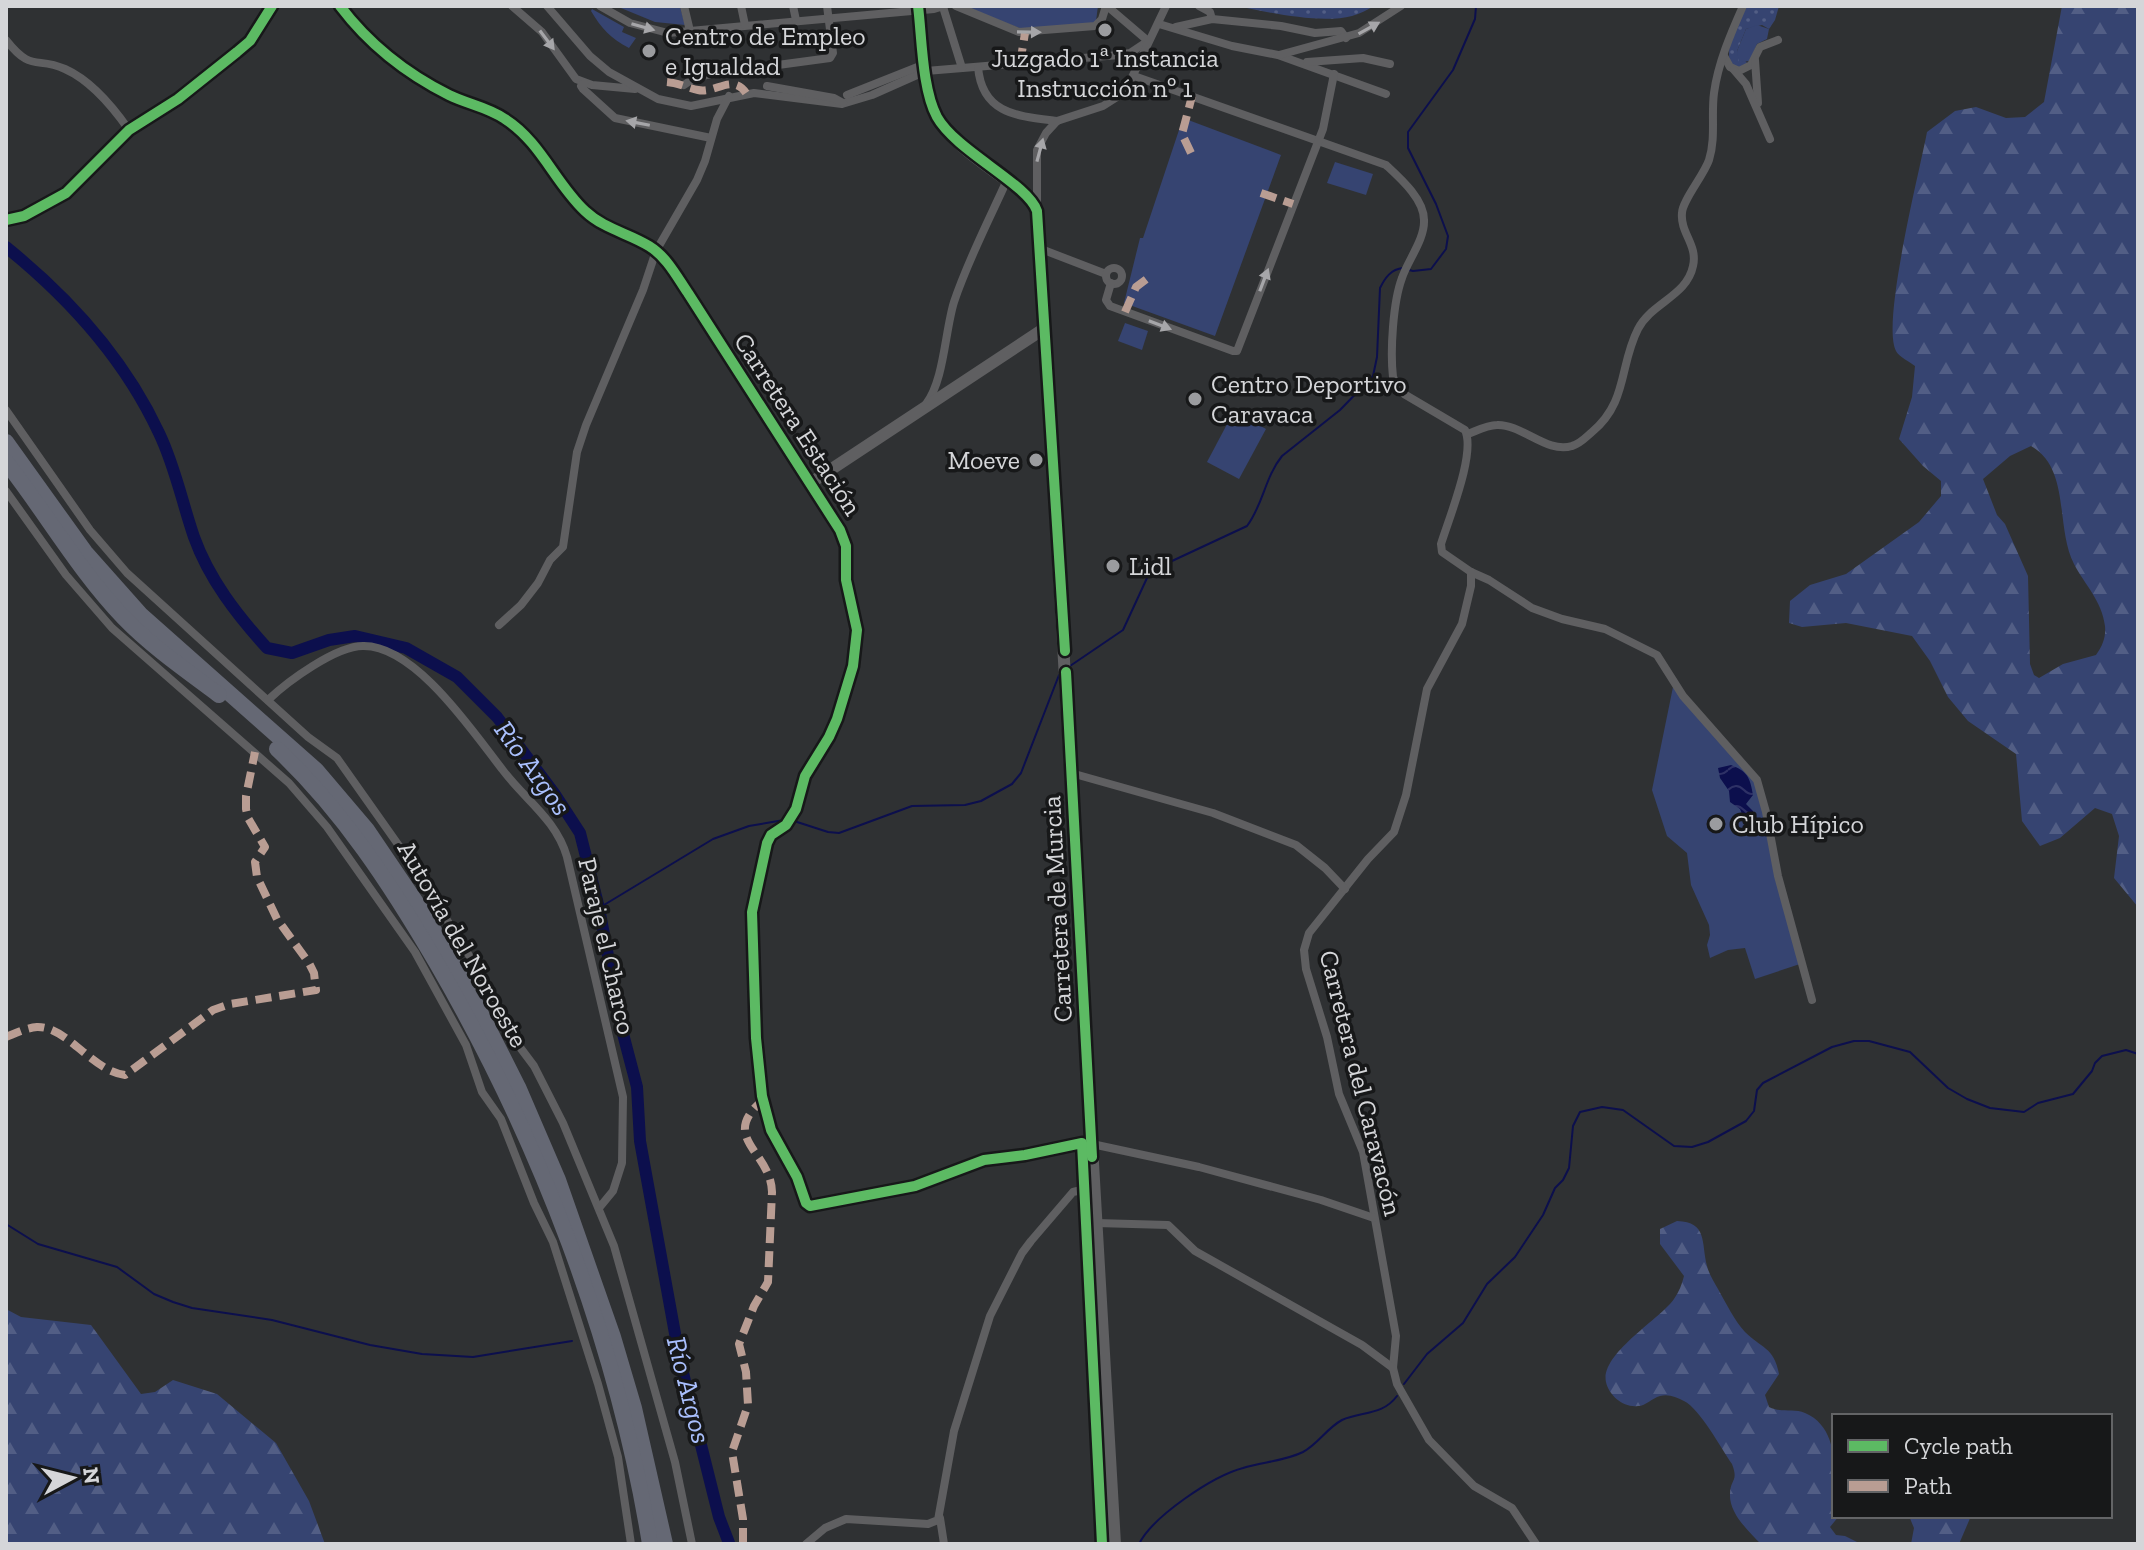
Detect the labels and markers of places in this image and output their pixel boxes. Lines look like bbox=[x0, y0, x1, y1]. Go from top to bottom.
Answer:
place label: Centro de Empleo e Igualdad bbox=[665, 20, 866, 82]
marker: Juzgado 1ª Instancia Instrucción nº 1 bbox=[1096, 21, 1114, 39]
marker: Centro de Empleo e Igualdad bbox=[640, 42, 658, 60]
place label: Juzgado 1ª Instancia Instrucción nº 1 bbox=[991, 42, 1219, 104]
place label: Centro Deportivo Caravaca bbox=[1211, 368, 1407, 430]
marker: Centro Deportivo Caravaca bbox=[1186, 390, 1204, 408]
place label: Moeve bbox=[948, 444, 1020, 476]
marker: Moeve bbox=[1027, 451, 1045, 469]
place label: Lidl bbox=[1129, 550, 1172, 582]
marker: Lidl bbox=[1104, 557, 1122, 575]
place label: Club Hípico bbox=[1732, 808, 1864, 840]
marker: Club Hípico bbox=[1707, 815, 1725, 833]

